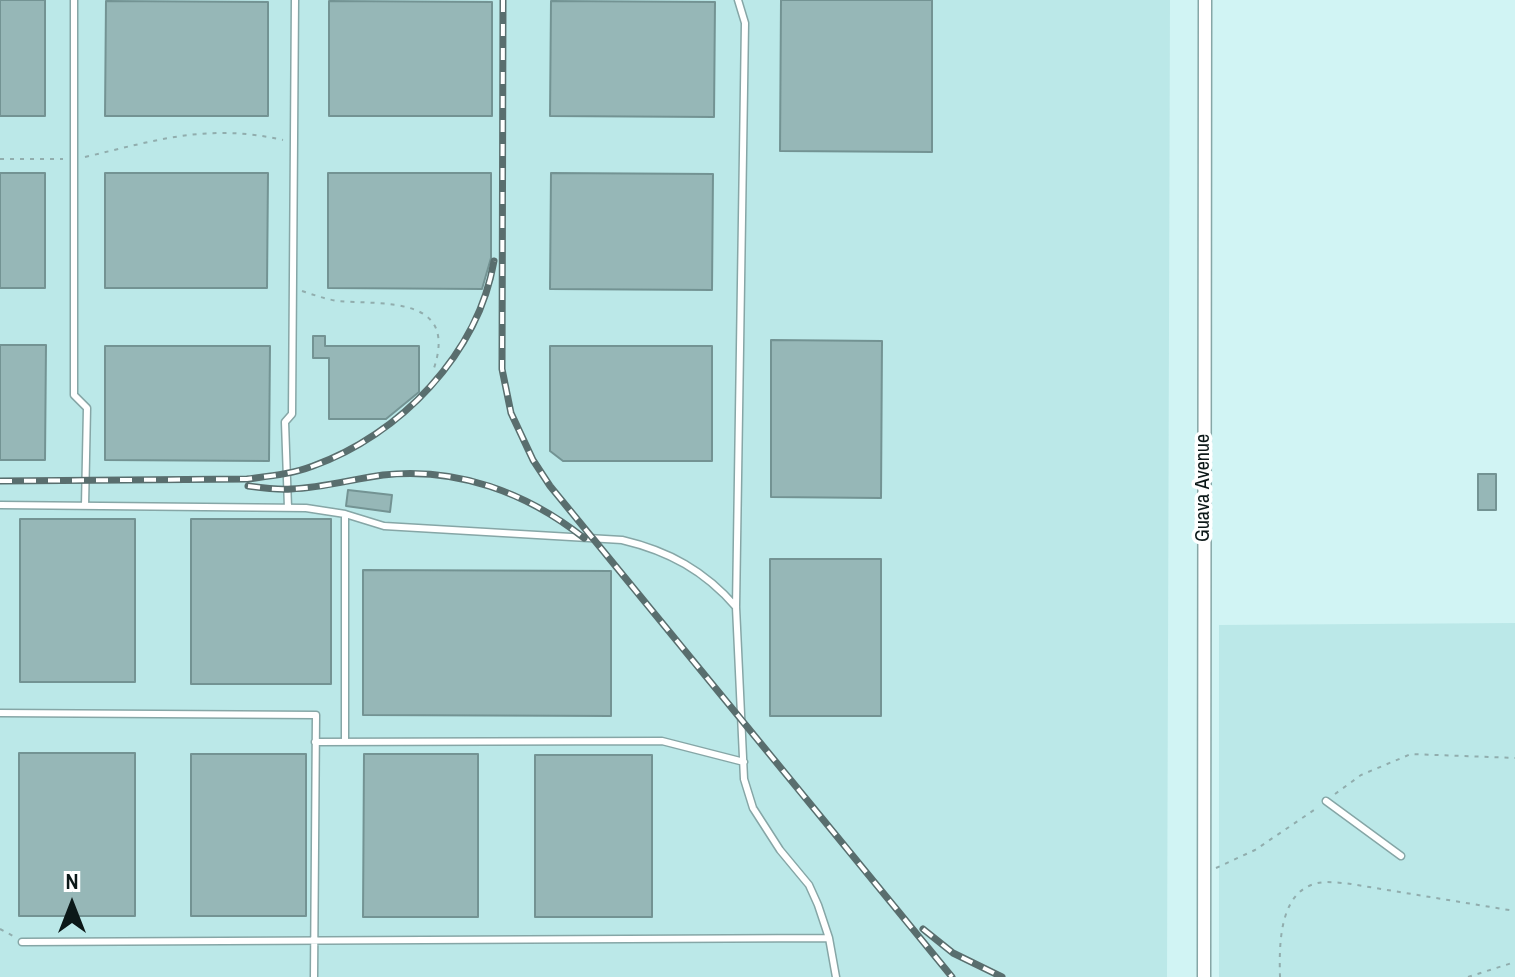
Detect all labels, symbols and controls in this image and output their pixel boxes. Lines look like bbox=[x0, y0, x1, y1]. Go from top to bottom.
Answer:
street label: Guava Avenue bbox=[1192, 434, 1216, 542]
north arrow bbox=[32, 865, 112, 945]
text: N bbox=[65, 866, 79, 896]

